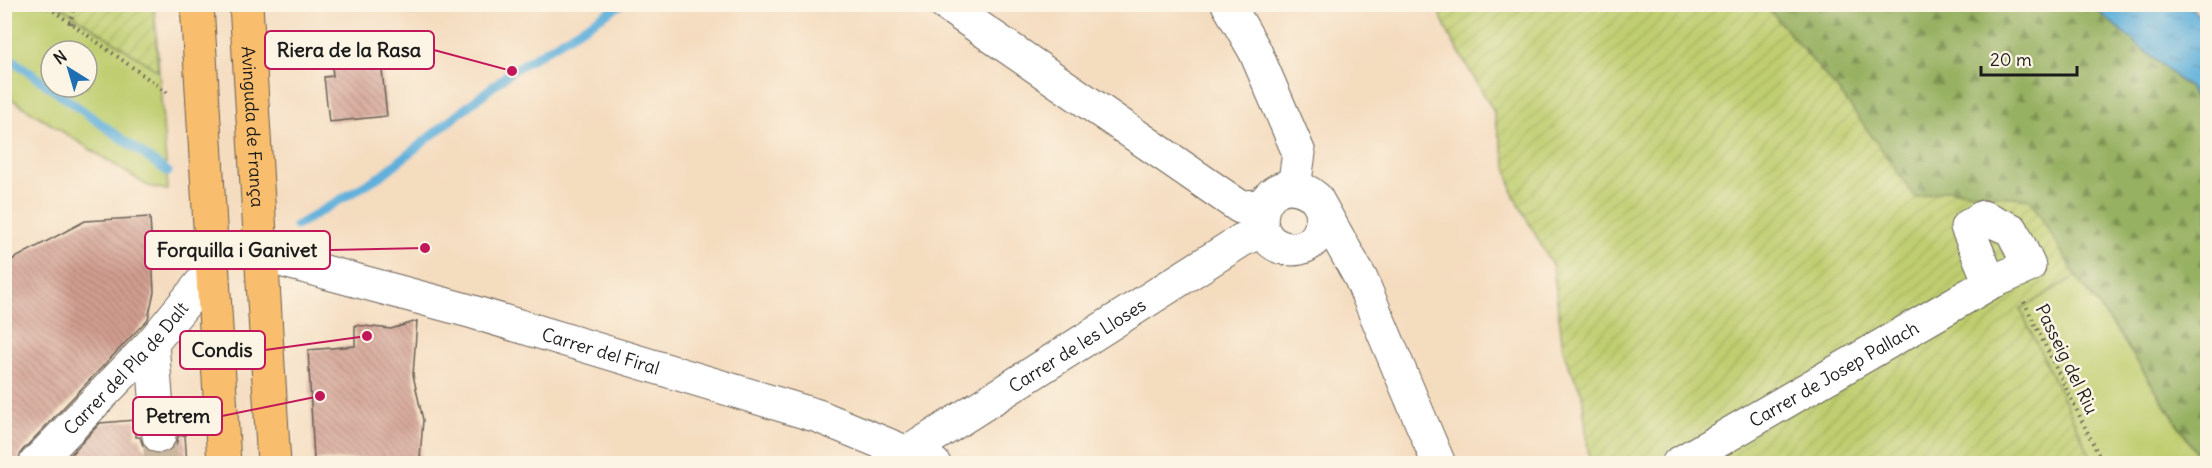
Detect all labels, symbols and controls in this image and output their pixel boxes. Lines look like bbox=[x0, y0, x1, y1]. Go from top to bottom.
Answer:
callout: Riera de la Rasa bbox=[265, 31, 434, 69]
text: Riera de la Rasa bbox=[277, 37, 422, 62]
north arrow bbox=[39, 39, 99, 99]
scale bar bbox=[1981, 39, 2077, 77]
street label: Avinguda de França bbox=[237, 45, 270, 208]
text: N bbox=[50, 46, 70, 68]
text: 20 m bbox=[1990, 48, 2032, 71]
callout: Forquilla i Ganivet bbox=[145, 231, 330, 269]
text: Forquilla i Ganivet bbox=[157, 237, 317, 262]
street label: Carrer de les Lloses bbox=[1004, 293, 1150, 397]
street label: Carrer del Pla de Dalt bbox=[58, 297, 193, 439]
street label: Passeig del Riu bbox=[2030, 300, 2104, 418]
street label: Carrer de Josep Pallach bbox=[1745, 315, 1923, 432]
street label: Carrer del Firal bbox=[539, 322, 662, 379]
callout: Condis bbox=[180, 331, 265, 369]
text: Condis bbox=[191, 337, 253, 362]
callout: Petrem bbox=[133, 397, 222, 435]
text: Petrem bbox=[146, 403, 211, 428]

